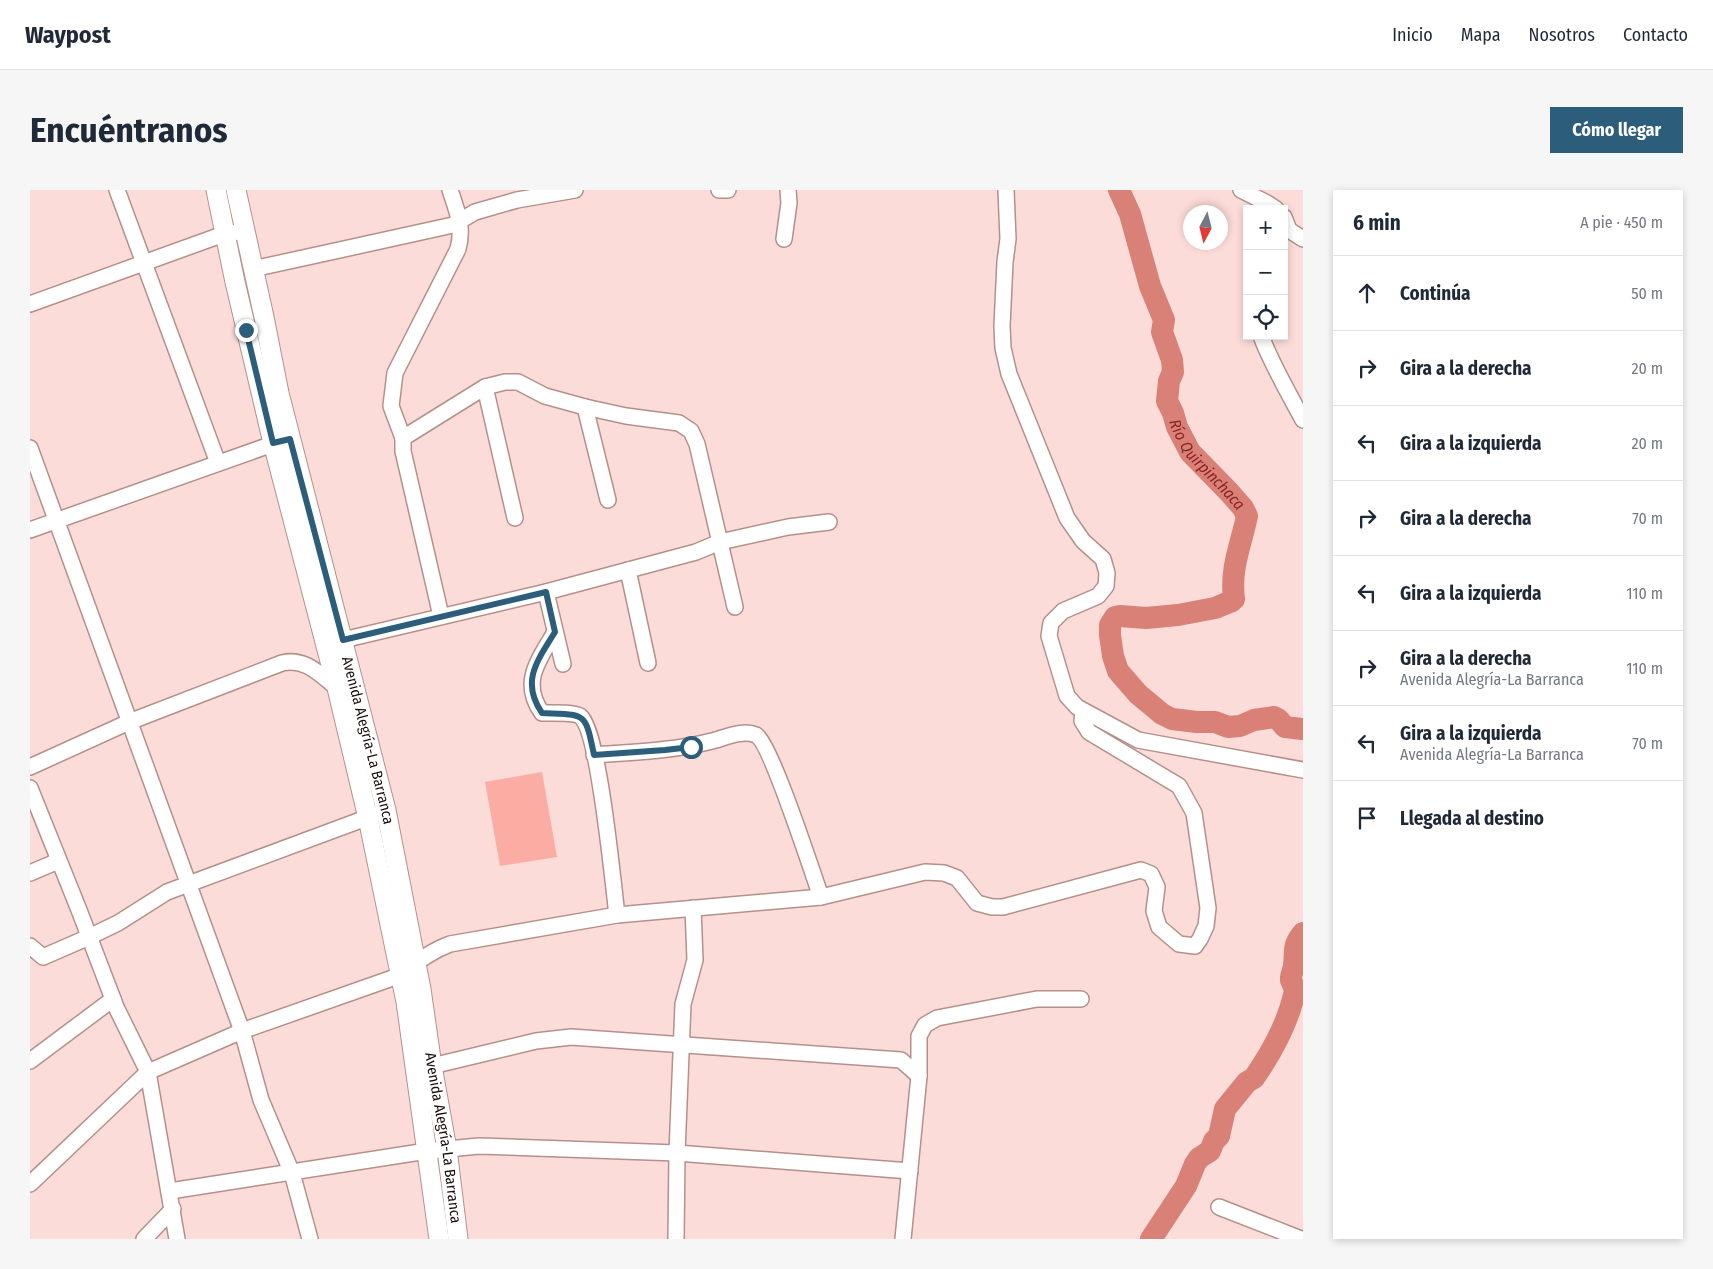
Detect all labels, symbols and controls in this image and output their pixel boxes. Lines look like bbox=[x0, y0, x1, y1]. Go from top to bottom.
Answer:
text: Waypost bbox=[25, 21, 111, 49]
text: Inicio bbox=[1392, 24, 1433, 46]
text: Mapa bbox=[1461, 24, 1501, 46]
text: Nosotros bbox=[1529, 24, 1595, 46]
text: Contacto bbox=[1623, 24, 1688, 46]
button: Cómo llegar bbox=[1550, 107, 1683, 153]
text: Encuéntranos bbox=[30, 109, 228, 151]
north arrow bbox=[1183, 205, 1228, 250]
map controls bbox=[1243, 205, 1288, 340]
button: + bbox=[1243, 205, 1288, 250]
text: 6 min bbox=[1353, 210, 1401, 236]
text: A pie · 450 m bbox=[1580, 213, 1663, 232]
button: − bbox=[1243, 250, 1288, 295]
icon: ahead bbox=[1353, 279, 1381, 307]
text: Continúa bbox=[1400, 282, 1471, 305]
text: 50 m bbox=[1631, 284, 1663, 303]
button: locate bbox=[1243, 295, 1288, 340]
route end bbox=[235, 319, 258, 342]
icon: right bbox=[1353, 354, 1381, 382]
text: Gira a la derecha bbox=[1400, 357, 1532, 380]
text: 20 m bbox=[1632, 359, 1663, 378]
water label: Río Quirpinchaca bbox=[1165, 417, 1249, 514]
icon: left bbox=[1353, 429, 1381, 457]
text: Gira a la izquierda bbox=[1400, 432, 1542, 455]
text: 20 m bbox=[1632, 434, 1663, 453]
icon: right bbox=[1353, 504, 1381, 532]
text: Gira a la derecha bbox=[1400, 507, 1532, 530]
text: 70 m bbox=[1632, 509, 1663, 528]
icon: left bbox=[1353, 579, 1381, 607]
text: Gira a la izquierda bbox=[1400, 582, 1542, 605]
text: 110 m bbox=[1626, 584, 1663, 603]
text: Gira a la derecha bbox=[1400, 647, 1532, 670]
street label: Avenida Alegría-La Barranca bbox=[338, 654, 398, 826]
icon: right bbox=[1353, 654, 1381, 682]
text: 110 m bbox=[1626, 659, 1663, 678]
text: Avenida Alegría-La Barranca bbox=[1400, 670, 1584, 689]
text: Gira a la izquierda bbox=[1400, 722, 1542, 745]
icon: left bbox=[1353, 729, 1381, 757]
text: 70 m bbox=[1632, 734, 1663, 753]
route start bbox=[680, 736, 703, 759]
text: Avenida Alegría-La Barranca bbox=[1400, 745, 1584, 764]
icon: arrive bbox=[1353, 804, 1381, 832]
text: Llegada al destino bbox=[1400, 807, 1544, 830]
street label: Avenida Alegría-La Barranca bbox=[421, 1051, 465, 1224]

